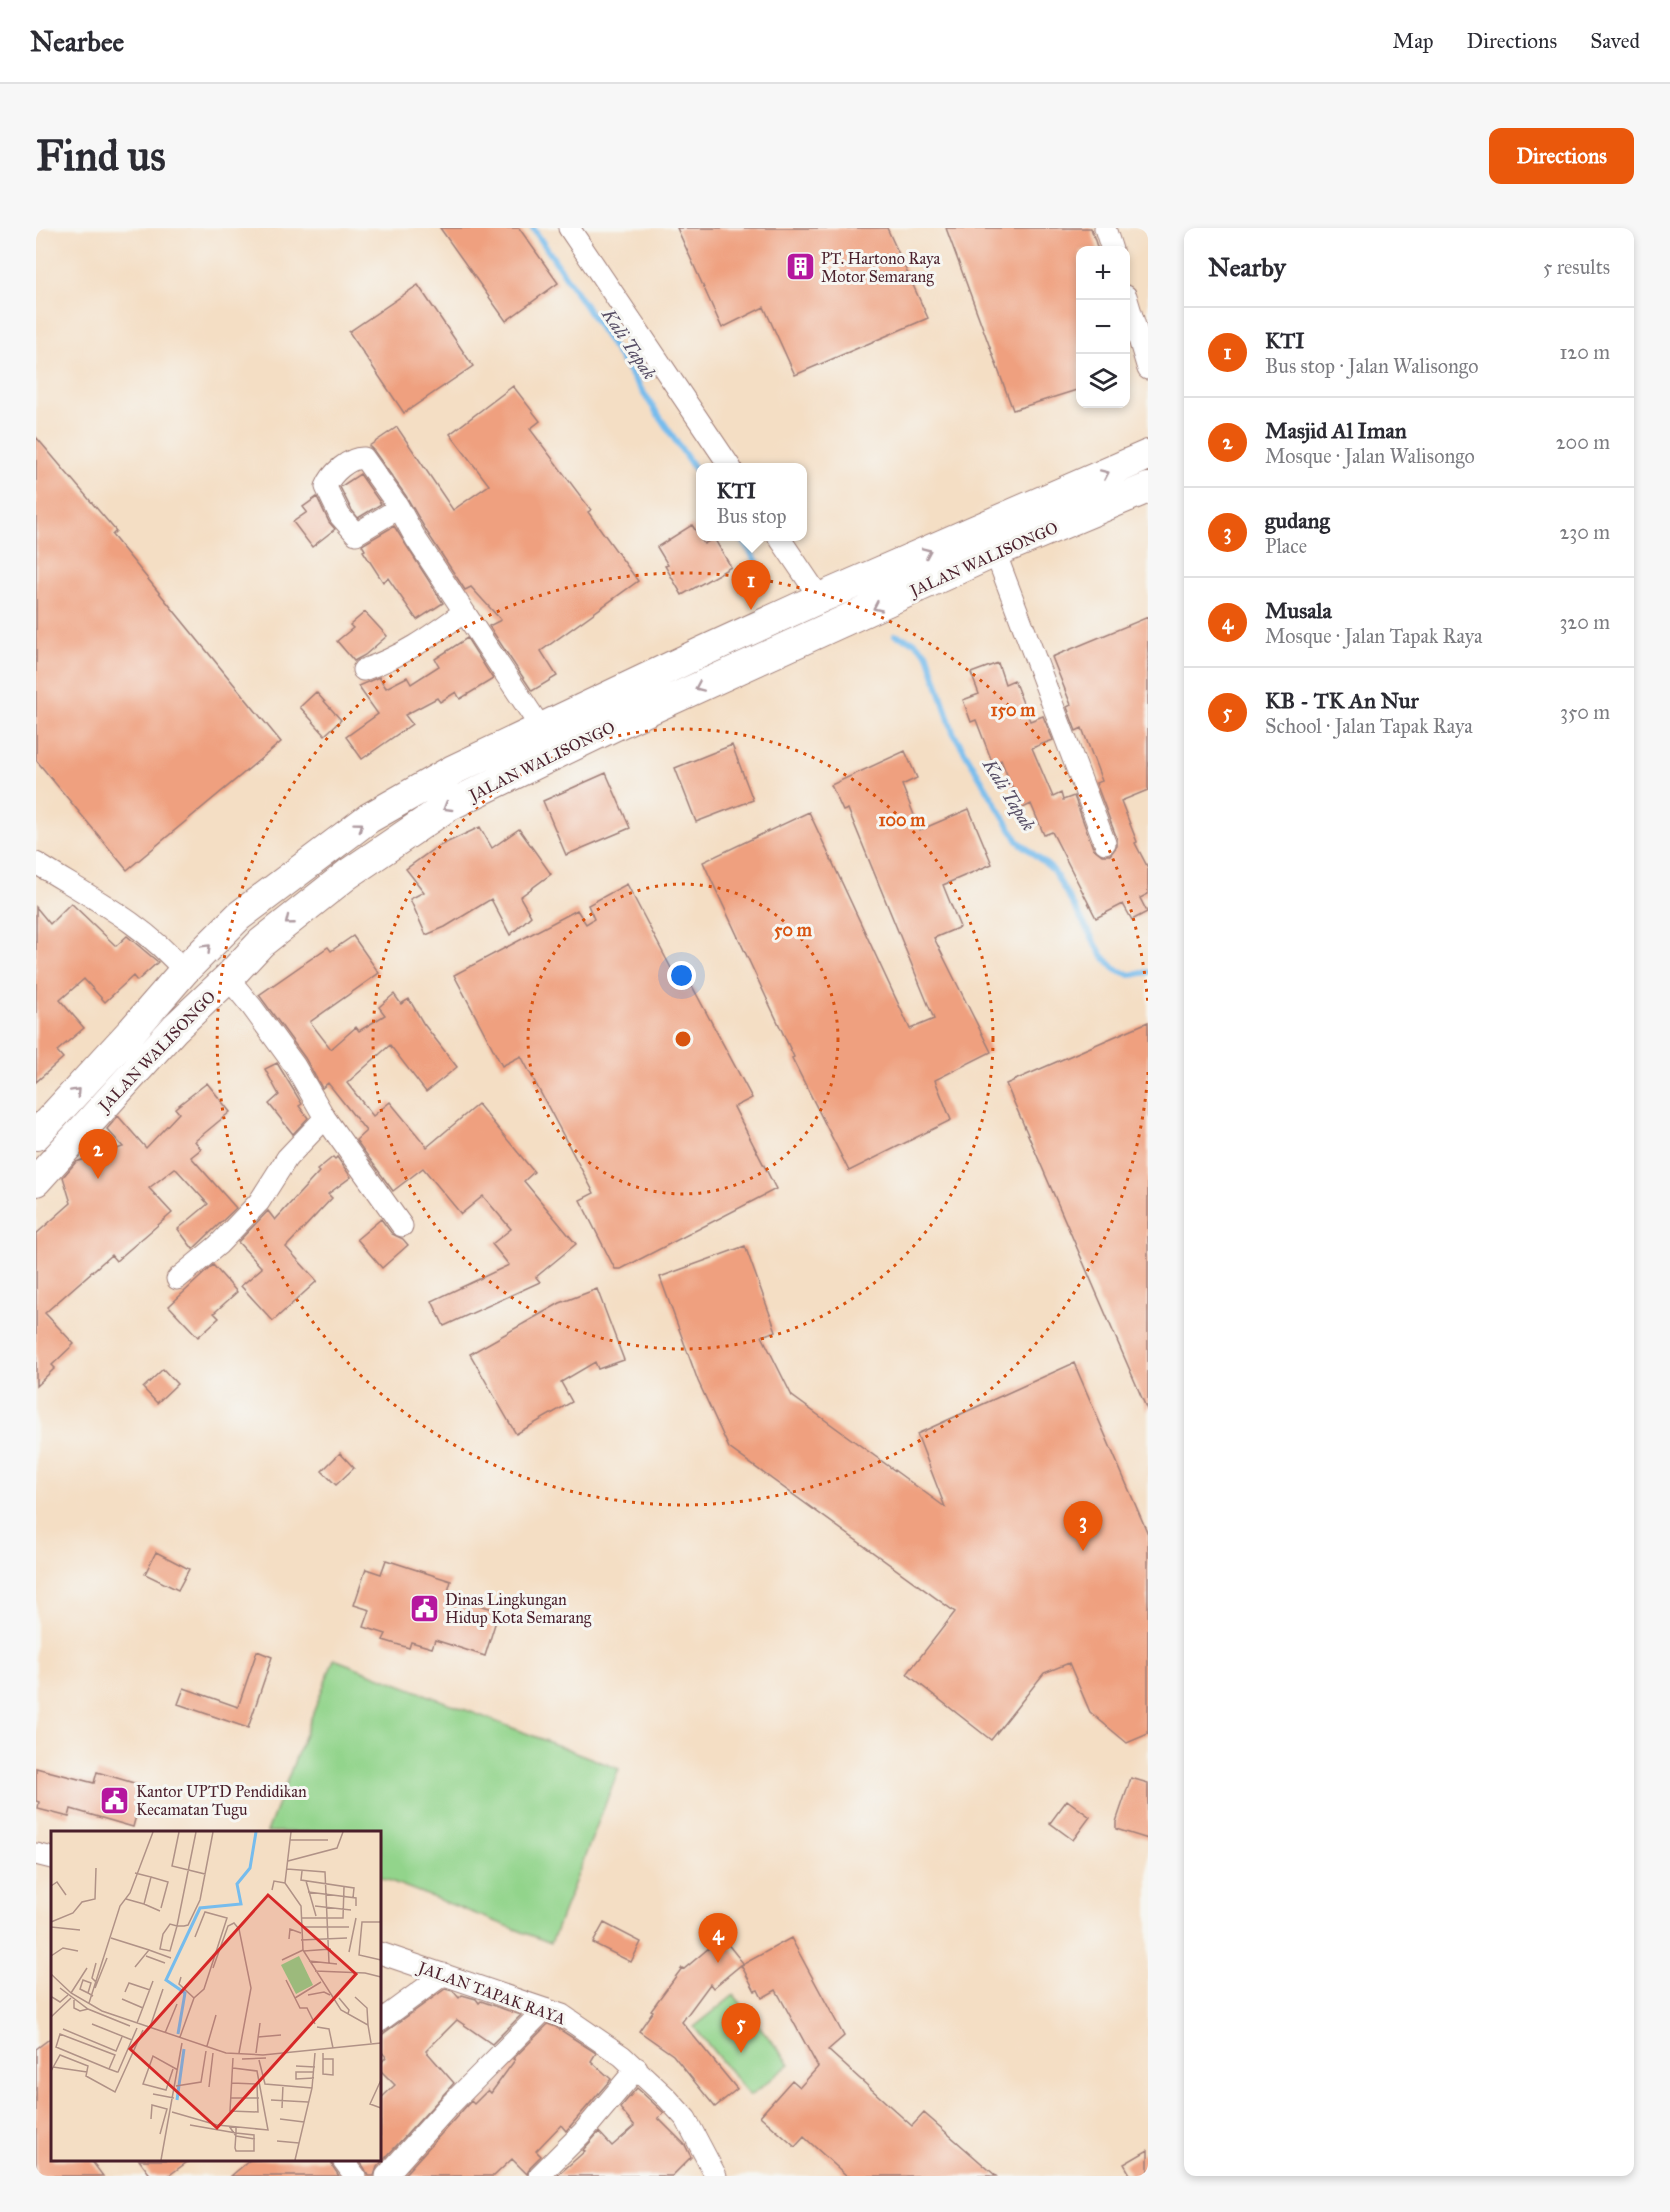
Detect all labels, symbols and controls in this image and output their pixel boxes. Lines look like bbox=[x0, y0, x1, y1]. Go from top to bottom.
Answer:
text: Nearbee bbox=[30, 24, 124, 59]
text: Map bbox=[1393, 28, 1434, 54]
text: Directions bbox=[1467, 28, 1557, 54]
text: Saved bbox=[1590, 28, 1640, 54]
button: Directions bbox=[1489, 128, 1634, 184]
text: Find us bbox=[36, 130, 166, 182]
map controls bbox=[1076, 246, 1130, 408]
button: + bbox=[1076, 246, 1130, 300]
place label: PT. Hartono Raya Motor Semarang bbox=[821, 249, 941, 287]
building icon: PT. Hartono Raya Motor Semarang bbox=[784, 251, 816, 283]
text: Nearby bbox=[1208, 251, 1286, 283]
text: 5 results bbox=[1543, 255, 1610, 279]
button: − bbox=[1076, 300, 1130, 354]
water label: Kali Tapak bbox=[596, 304, 661, 384]
text: KTI bbox=[1265, 327, 1305, 354]
text: 1 bbox=[1224, 340, 1231, 364]
text: 120 m bbox=[1559, 340, 1610, 364]
button: layers bbox=[1076, 354, 1130, 408]
text: Bus stop · Jalan Walisongo bbox=[1265, 354, 1478, 378]
text: Masjid Al Iman bbox=[1265, 417, 1407, 444]
text: 2 bbox=[1223, 430, 1232, 454]
text: 200 m bbox=[1556, 430, 1610, 454]
text: Mosque · Jalan Walisongo bbox=[1265, 444, 1475, 468]
popup bbox=[696, 463, 807, 541]
one-way arrow bbox=[1099, 469, 1110, 481]
text: KTI bbox=[716, 477, 756, 504]
text: Bus stop bbox=[716, 504, 787, 528]
text: gudang bbox=[1265, 507, 1330, 534]
street label: JALAN WALISONGO bbox=[905, 518, 1061, 602]
text: 3 bbox=[1224, 520, 1232, 544]
text: 230 m bbox=[1559, 520, 1610, 544]
text: Place bbox=[1265, 534, 1307, 558]
one-way arrow bbox=[920, 547, 931, 559]
pin: 1 bbox=[732, 560, 770, 610]
text: Musala bbox=[1265, 597, 1332, 624]
one-way arrow bbox=[872, 599, 883, 611]
text: 4 bbox=[1222, 610, 1233, 634]
text: 320 m bbox=[1559, 610, 1610, 634]
text: Mosque · Jalan Tapak Raya bbox=[1265, 624, 1482, 648]
one-way arrow bbox=[694, 680, 705, 692]
text: KB - TK An Nur bbox=[1265, 687, 1419, 714]
text: 150 m bbox=[991, 699, 1036, 721]
text: 5 bbox=[1223, 700, 1232, 724]
text: 350 m bbox=[1560, 700, 1610, 724]
text: School · Jalan Tapak Raya bbox=[1265, 714, 1473, 738]
street label: JALAN WALISONGO bbox=[464, 717, 618, 806]
water label: Kali Tapak bbox=[977, 754, 1040, 836]
one-way arrow bbox=[443, 800, 453, 812]
text: 100 m bbox=[879, 809, 926, 831]
one-way arrow bbox=[352, 823, 363, 834]
one-way arrow bbox=[285, 914, 296, 925]
text: 50 m bbox=[774, 919, 813, 941]
one-way arrow bbox=[200, 944, 210, 955]
your location bbox=[667, 961, 696, 990]
street label: JALAN WALISONGO bbox=[93, 987, 220, 1117]
centre of rings bbox=[673, 1029, 693, 1049]
one-way arrow bbox=[69, 1089, 80, 1099]
pin: 2 bbox=[78, 1130, 118, 1179]
pin: 3 bbox=[1064, 1502, 1102, 1551]
place label: Dinas Lingkungan Hidup Kota Semarang bbox=[445, 1590, 592, 1628]
public building icon: Dinas Lingkungan Hidup Kota Semarang bbox=[408, 1592, 440, 1624]
place label: Kantor UPTD Pendidikan Kecamatan Tugu bbox=[136, 1782, 307, 1820]
public building icon: Kantor UPTD Pendidikan Kecamatan Tugu bbox=[99, 1784, 131, 1816]
inset map bbox=[51, 1831, 381, 2161]
pin: 4 bbox=[698, 1914, 738, 1963]
street label: JALAN TAPAK RAYA bbox=[414, 1957, 568, 2029]
pin: 5 bbox=[722, 2004, 760, 2053]

